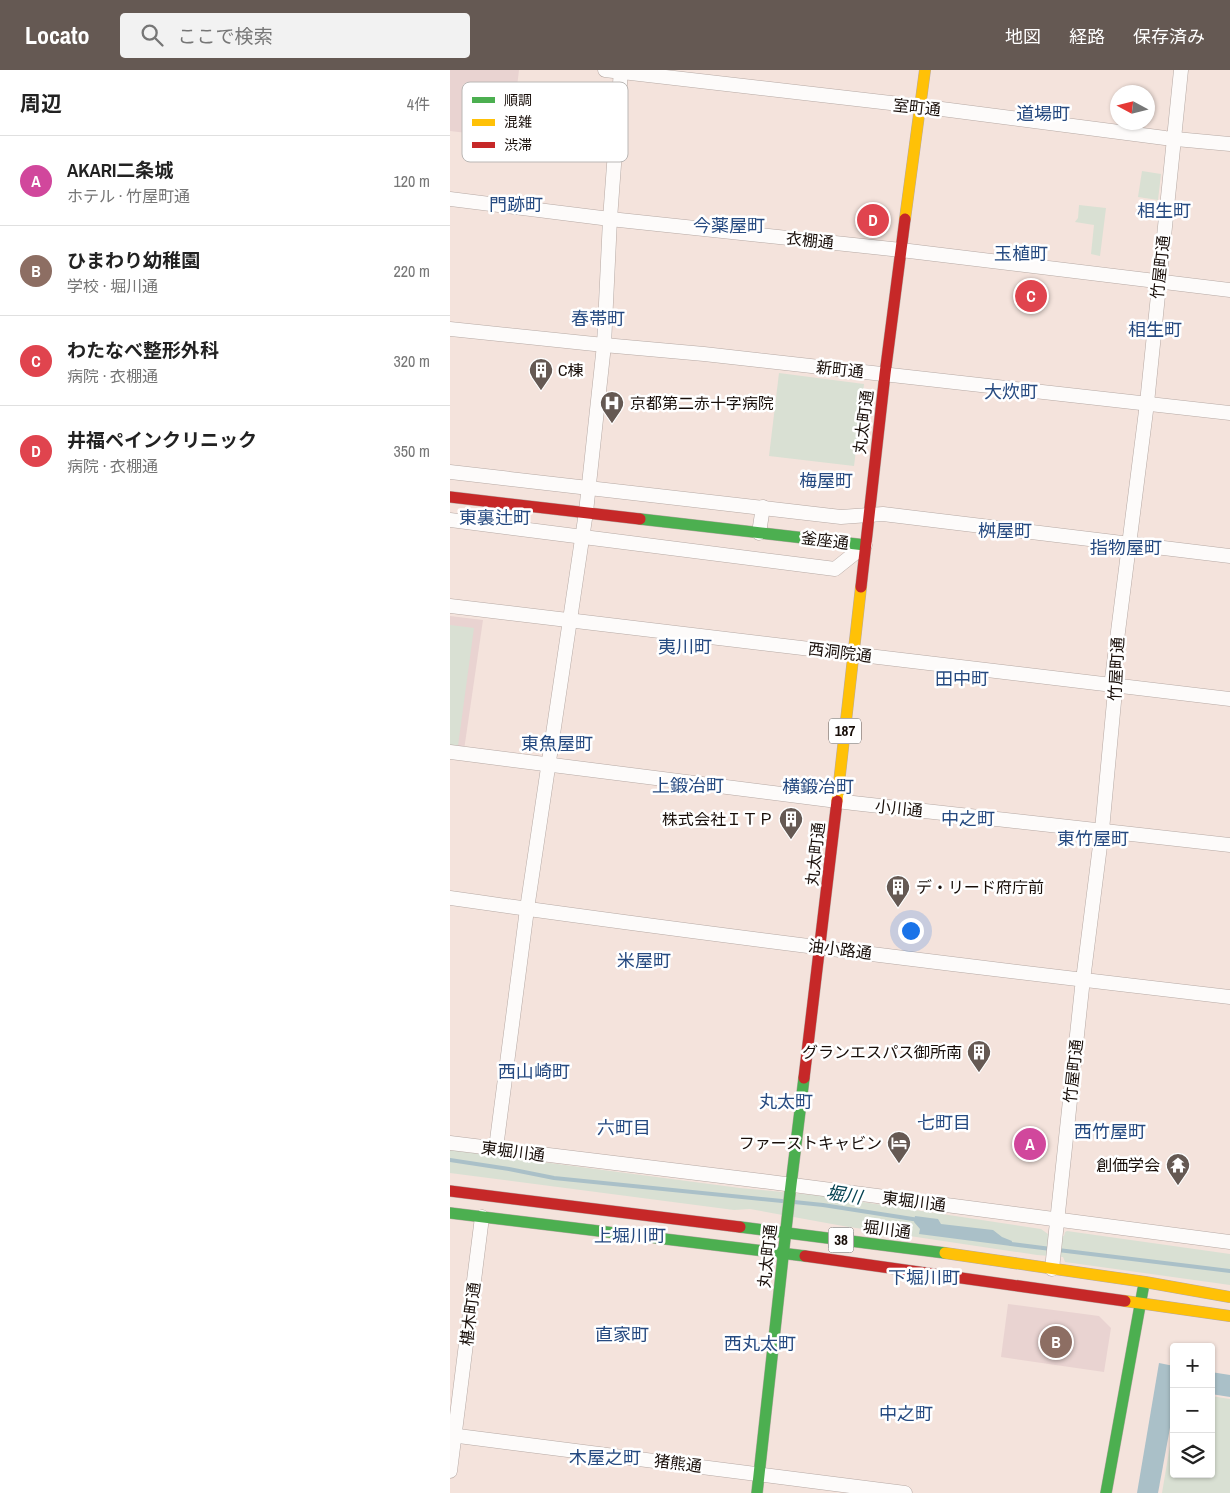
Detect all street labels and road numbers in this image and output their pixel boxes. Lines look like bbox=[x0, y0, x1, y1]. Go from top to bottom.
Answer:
street label: 室町通 bbox=[892, 94, 942, 120]
street label: 衣棚通 bbox=[785, 227, 835, 253]
street label: 竹屋町通 bbox=[1146, 234, 1174, 300]
street label: 新町通 bbox=[815, 356, 865, 382]
street label: 丸太町通 bbox=[848, 389, 878, 455]
street label: 釜座通 bbox=[800, 526, 850, 554]
street label: 竹屋町通 bbox=[1103, 636, 1129, 702]
street label: 西洞院通 bbox=[807, 637, 873, 667]
road number: 187 bbox=[829, 718, 861, 744]
street label: 小川通 bbox=[874, 795, 924, 821]
street label: 丸太町通 bbox=[801, 821, 829, 887]
street label: 油小路通 bbox=[807, 934, 873, 964]
street label: 竹屋町通 bbox=[1059, 1038, 1087, 1104]
street label: 東堀川通 bbox=[480, 1136, 546, 1166]
street label: 東堀川通 bbox=[881, 1186, 947, 1216]
street label: 堀川通 bbox=[862, 1215, 912, 1243]
street label: 丸太町通 bbox=[753, 1223, 781, 1289]
road number: 38 bbox=[828, 1228, 854, 1252]
street label: 椹木町通 bbox=[455, 1281, 485, 1347]
street label: 猪熊通 bbox=[653, 1449, 703, 1477]

